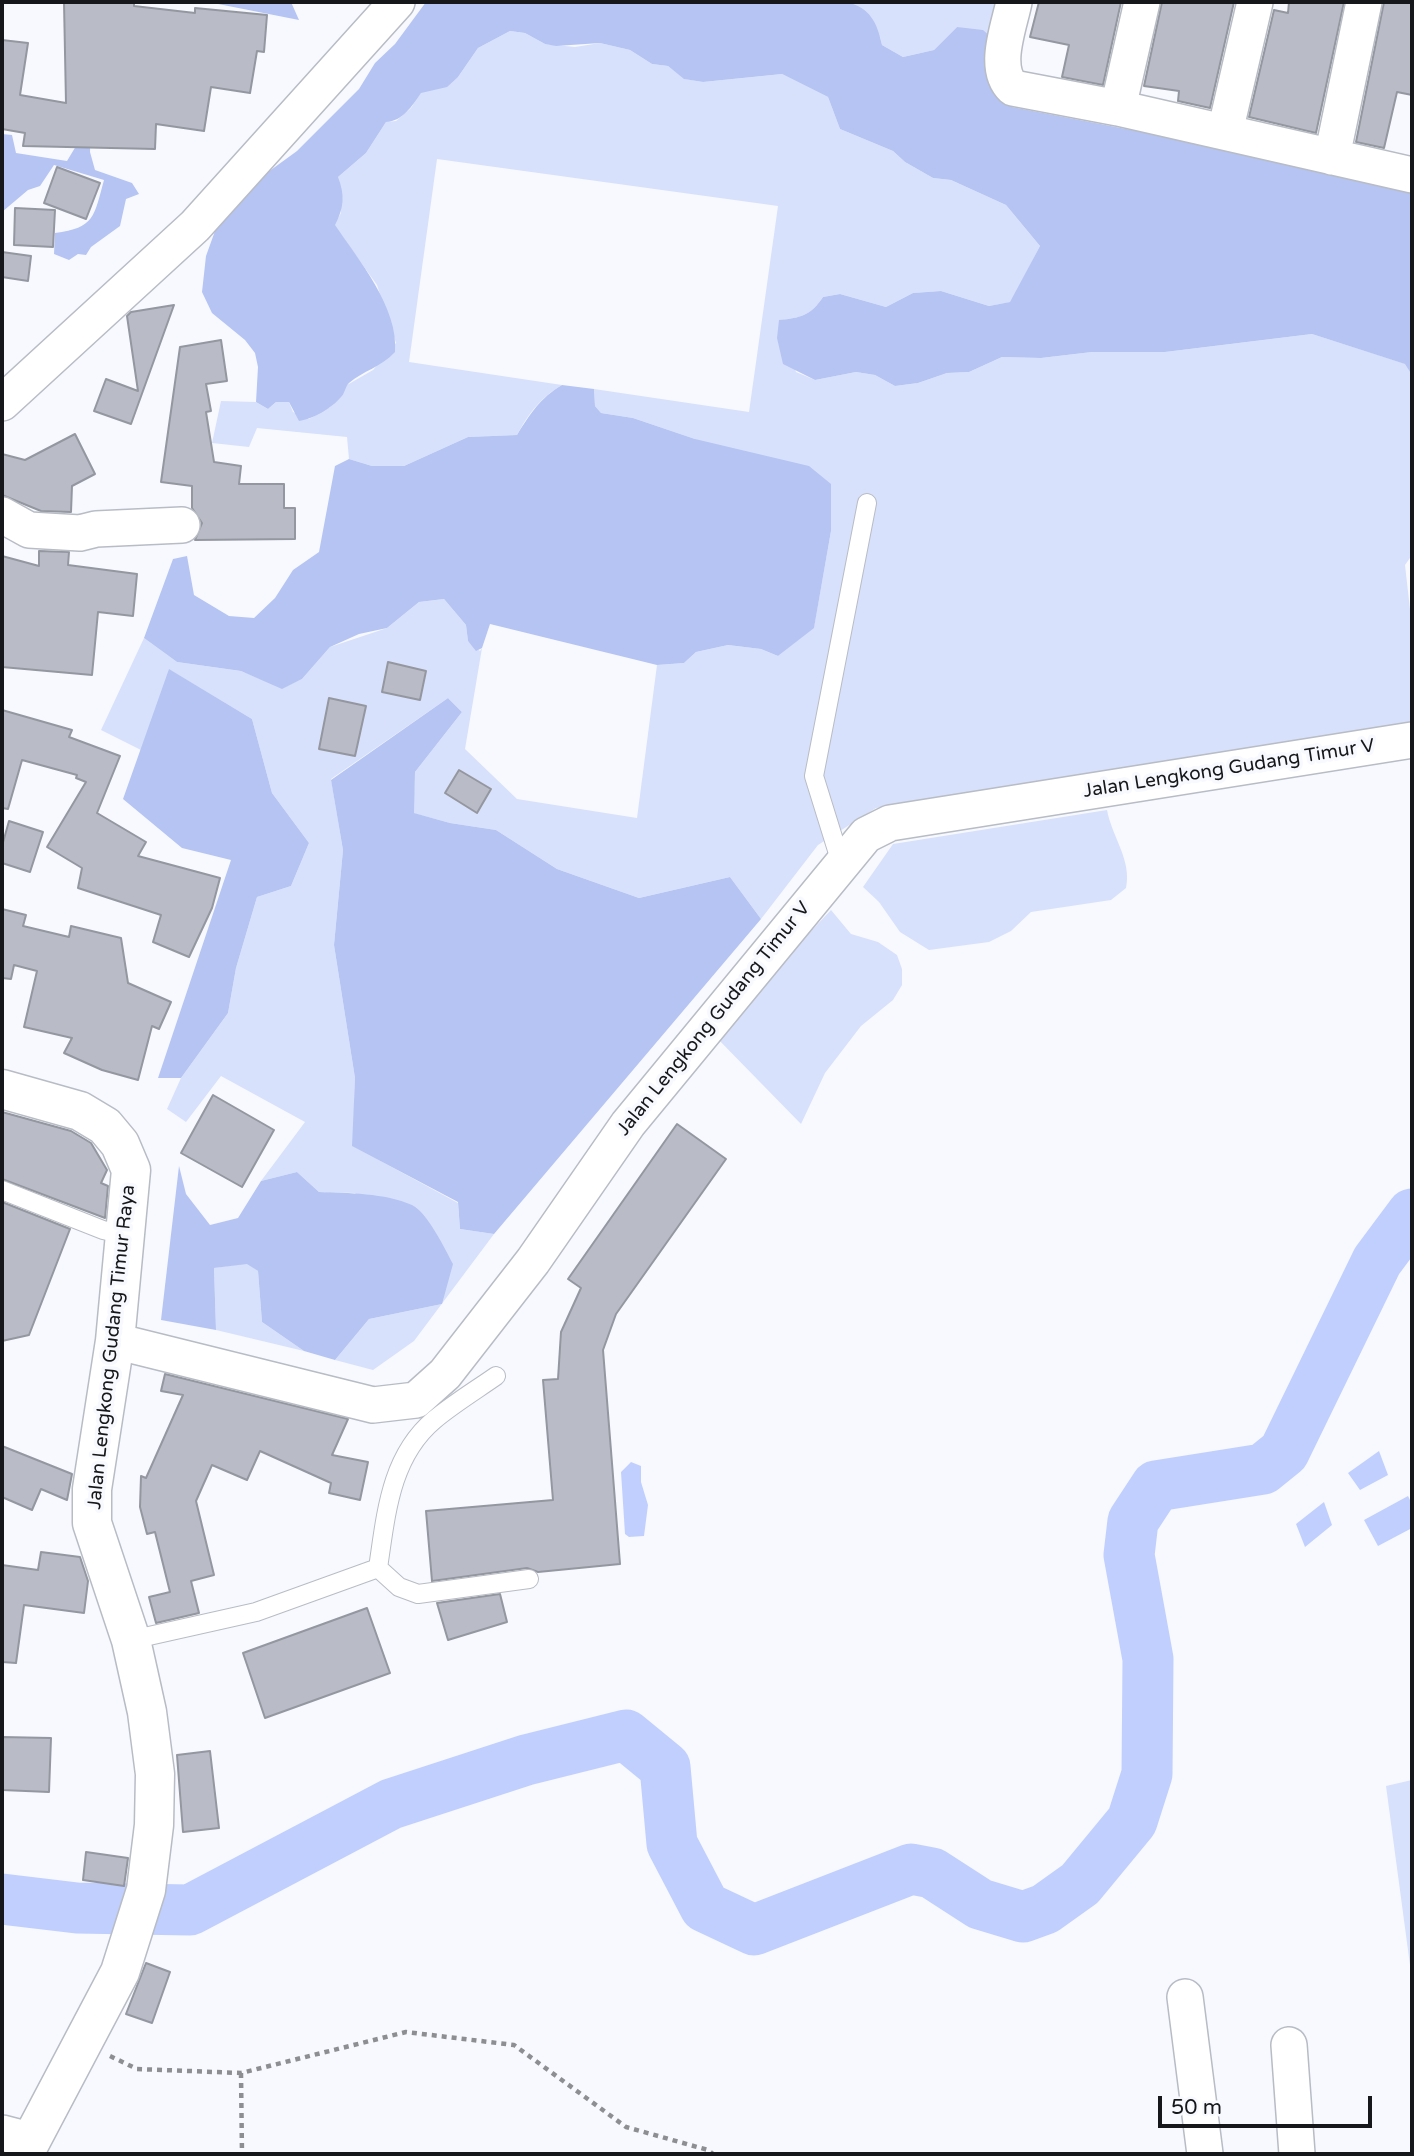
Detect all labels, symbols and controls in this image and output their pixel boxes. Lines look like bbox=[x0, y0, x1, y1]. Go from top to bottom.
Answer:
street label: Jalan Lengkong Gudang Timur V bbox=[1082, 735, 1376, 803]
street label: Jalan Lengkong Gudang Timur V bbox=[612, 897, 816, 1141]
street label: Jalan Lengkong Gudang Timur Raya bbox=[84, 1184, 140, 1510]
scale bar bbox=[1162, 2082, 1376, 2126]
text: 50 m bbox=[1171, 2095, 1222, 2120]

